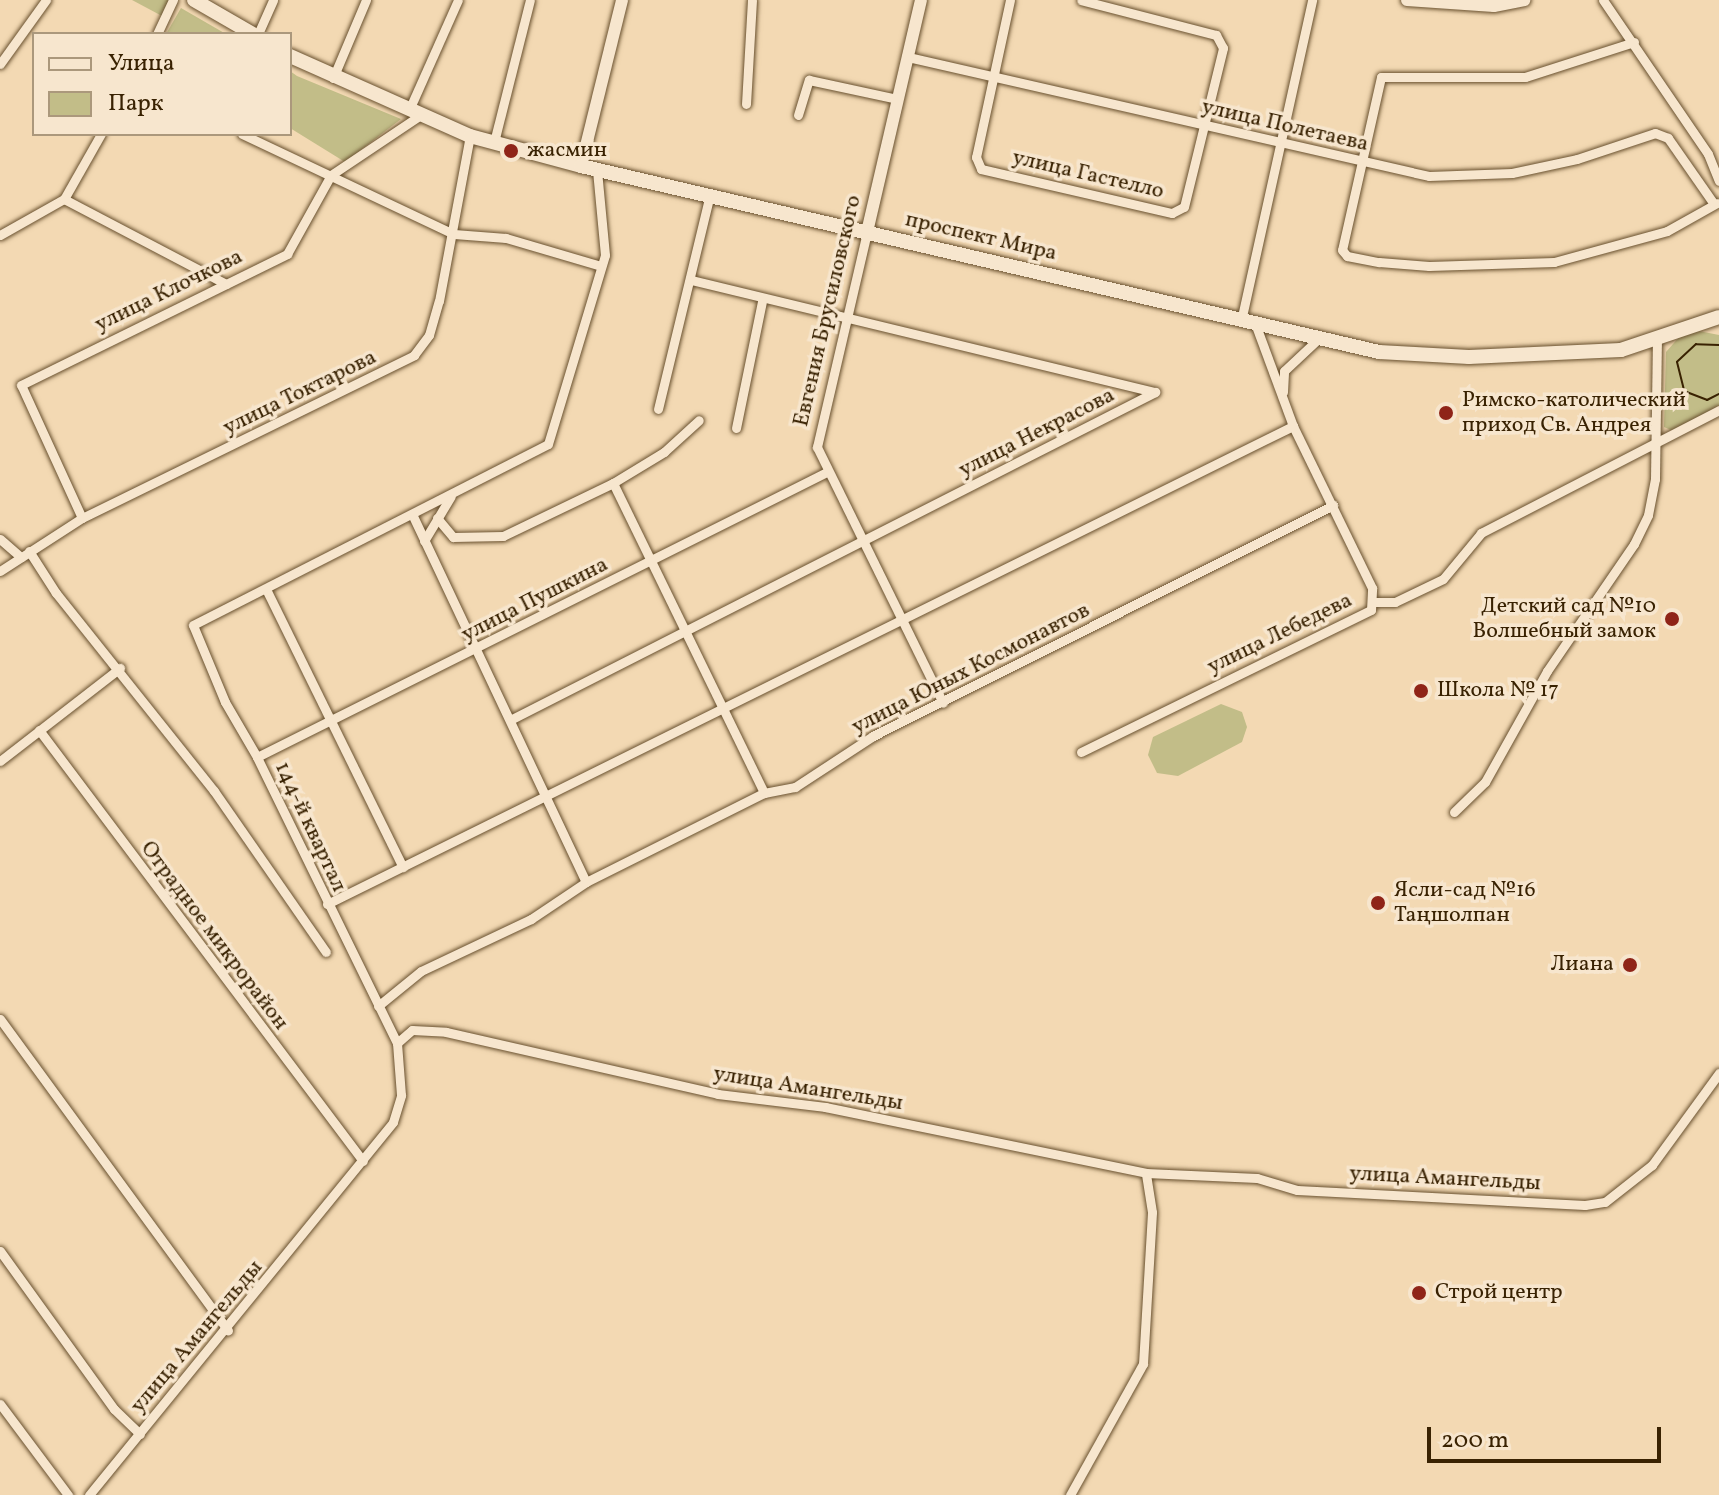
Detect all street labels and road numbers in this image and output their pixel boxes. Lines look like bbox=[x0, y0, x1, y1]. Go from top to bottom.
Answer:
street label: улица Полетаева bbox=[1199, 94, 1371, 158]
street label: улица Гастелло bbox=[1010, 145, 1166, 205]
street label: Евгения Брусиловского bbox=[789, 193, 867, 429]
street label: проспект Мира bbox=[903, 207, 1059, 267]
street label: улица Клочкова bbox=[91, 244, 247, 338]
street label: улица Токтарова bbox=[219, 344, 381, 442]
street label: улица Некрасова bbox=[955, 382, 1119, 484]
street label: улица Пушкина bbox=[457, 552, 613, 648]
street label: улица Лебедева bbox=[1203, 588, 1357, 680]
street label: улица Юных Космонавтов bbox=[848, 597, 1094, 741]
street label: 144-й квартал bbox=[268, 758, 352, 896]
street label: Отрадное микрорайон bbox=[134, 836, 294, 1036]
street label: улица Амангельды bbox=[711, 1061, 905, 1117]
street label: улица Амангельды bbox=[1349, 1161, 1541, 1197]
street label: улица Амангельды bbox=[125, 1255, 269, 1419]

